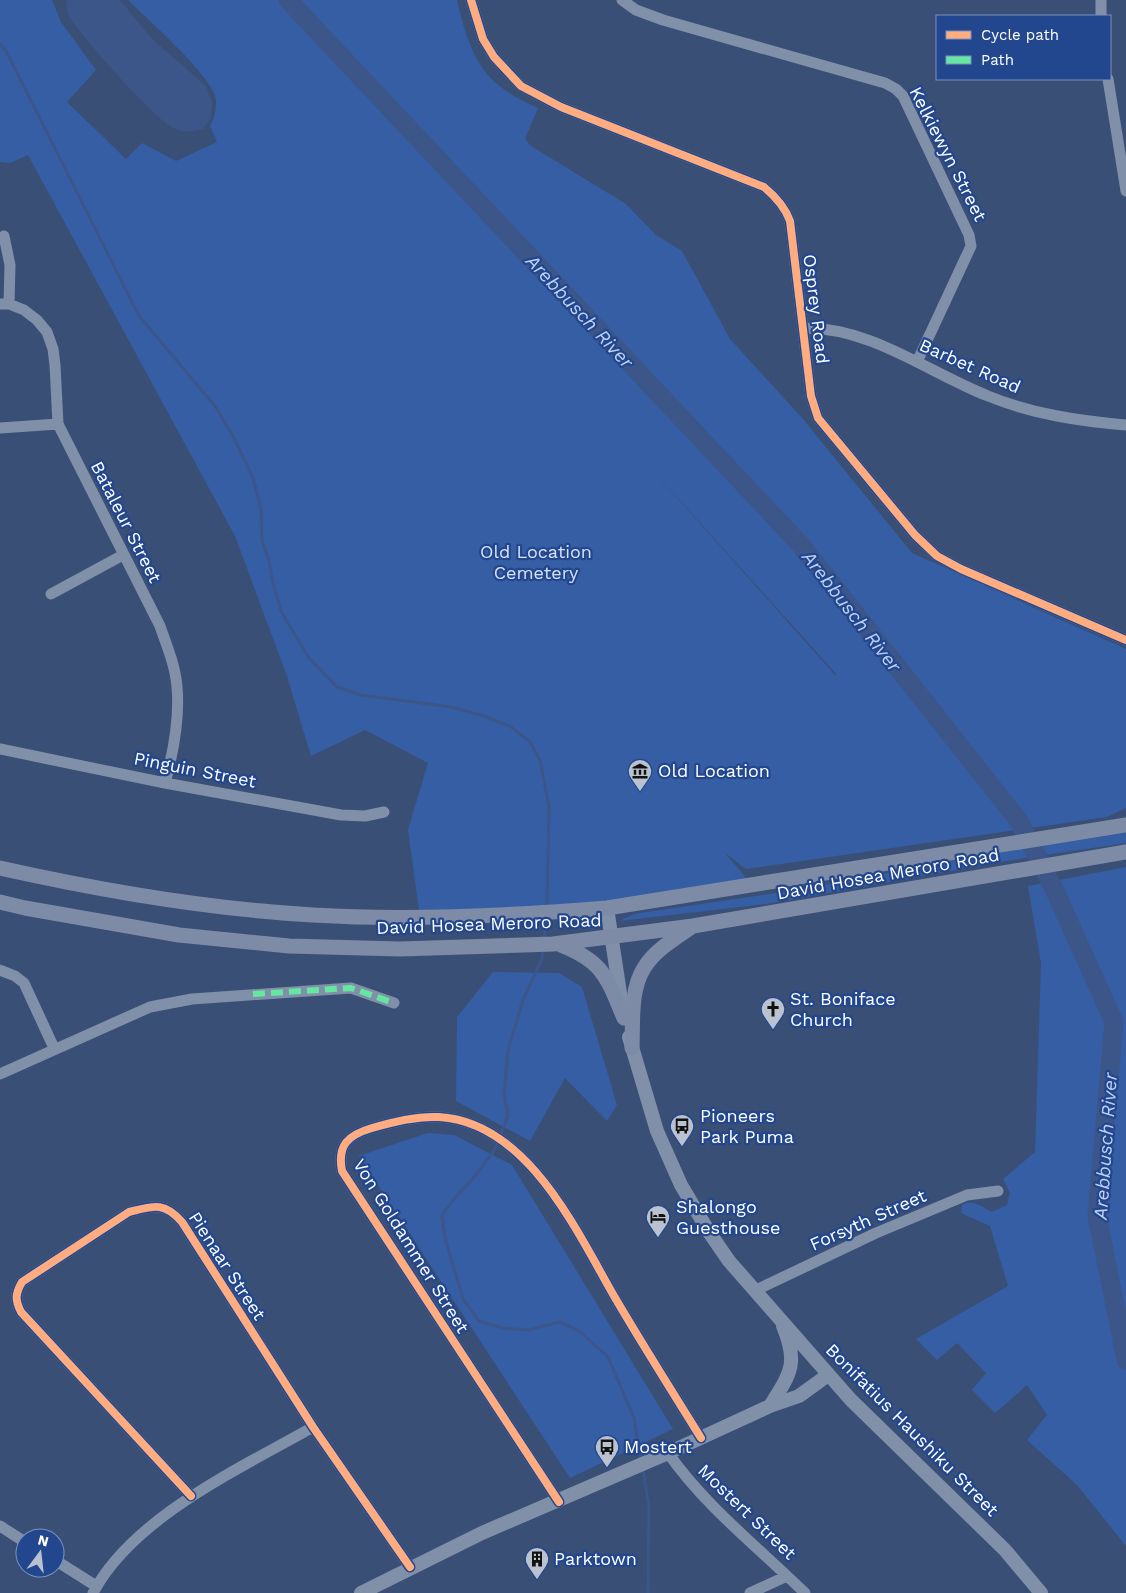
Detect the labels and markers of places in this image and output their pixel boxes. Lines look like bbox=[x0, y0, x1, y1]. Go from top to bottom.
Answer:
museum icon: Old Location bbox=[627, 758, 653, 792]
place label: Old Location bbox=[658, 760, 770, 781]
place label: St. Boniface Church bbox=[790, 988, 896, 1030]
church icon: St. Boniface Church bbox=[760, 996, 786, 1030]
place label: Pioneers Park Puma bbox=[700, 1105, 794, 1147]
bus stop icon: Pioneers Park Puma bbox=[669, 1113, 695, 1147]
place label: Shalongo Guesthouse bbox=[676, 1196, 780, 1238]
hotel icon: Shalongo Guesthouse bbox=[645, 1204, 671, 1238]
bus stop icon: Mostert bbox=[594, 1434, 620, 1468]
place label: Mostert bbox=[624, 1436, 692, 1457]
building icon: Parktown bbox=[524, 1546, 550, 1580]
place label: Parktown bbox=[554, 1548, 637, 1569]

